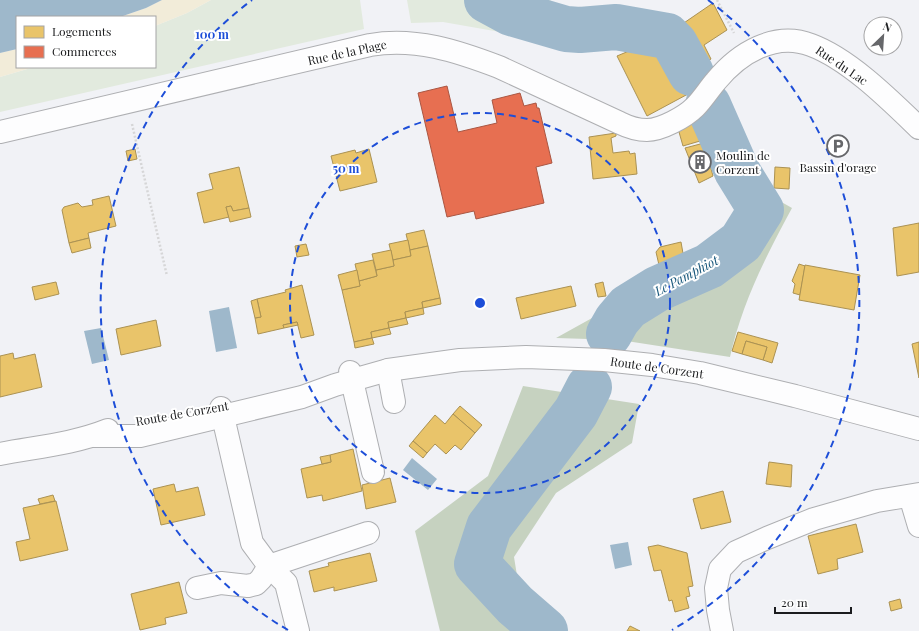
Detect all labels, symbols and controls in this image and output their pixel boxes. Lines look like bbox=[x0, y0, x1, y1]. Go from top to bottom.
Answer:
legend bbox=[16, 16, 156, 68]
north arrow bbox=[863, 16, 903, 56]
text: N bbox=[881, 18, 894, 35]
text: Logements bbox=[52, 23, 111, 39]
text: 100 m bbox=[195, 26, 229, 42]
street label: Rue de la Plage bbox=[306, 36, 388, 68]
street label: Rue du Lac bbox=[813, 42, 871, 88]
text: Commerces bbox=[52, 43, 117, 59]
parking icon: Bassin d'orage bbox=[825, 133, 851, 159]
place label: Moulin de Corzent bbox=[716, 147, 770, 177]
building icon: Moulin de Corzent bbox=[687, 149, 713, 175]
place label: Bassin d'orage bbox=[799, 159, 877, 175]
text: 50 m bbox=[333, 160, 360, 176]
water label: Le Pamphiot bbox=[650, 251, 721, 299]
centre of rings bbox=[473, 296, 487, 310]
street label: Route de Corzent bbox=[609, 353, 705, 382]
street label: Route de Corzent bbox=[134, 397, 230, 429]
scale bar bbox=[775, 589, 851, 615]
text: 20 m bbox=[781, 594, 808, 610]

